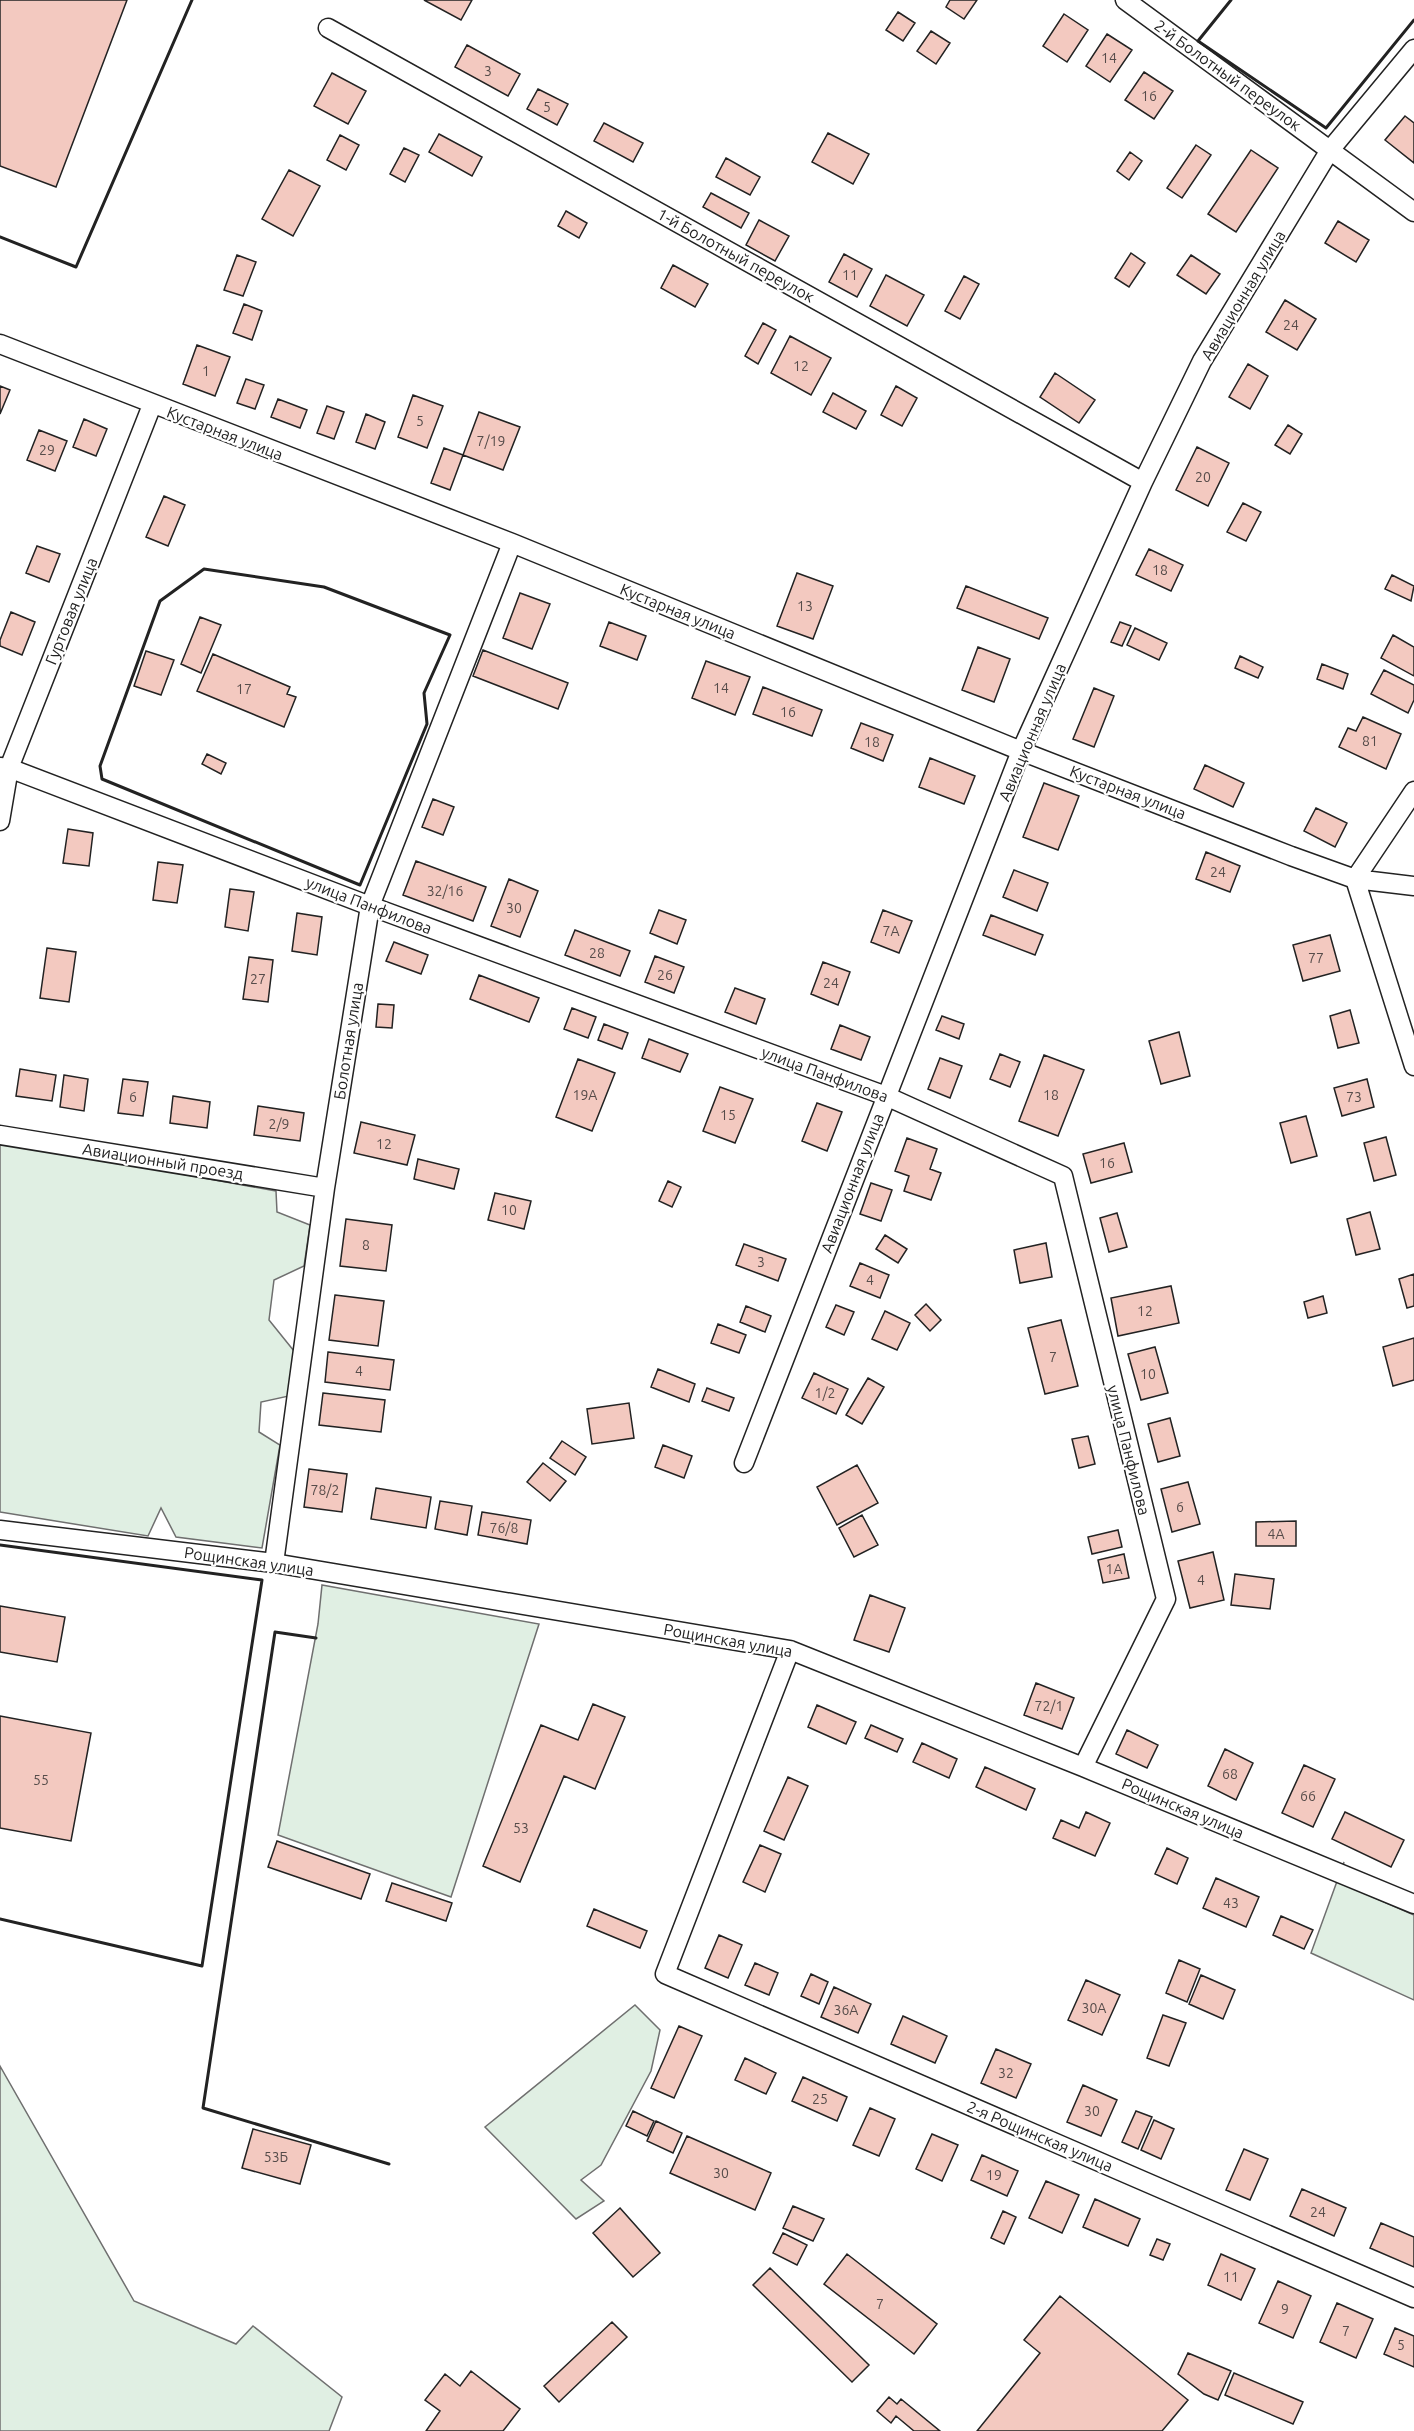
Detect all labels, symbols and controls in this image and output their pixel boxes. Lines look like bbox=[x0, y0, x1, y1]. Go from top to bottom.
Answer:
street label: 2-й Болотный переулок bbox=[1151, 16, 1305, 134]
house number: 14 bbox=[1101, 50, 1117, 66]
house number: 3 bbox=[484, 63, 492, 79]
house number: 16 bbox=[1141, 88, 1157, 104]
house number: 5 bbox=[543, 99, 551, 115]
street label: 1-й Болотный переулок bbox=[654, 204, 818, 306]
street label: Авиационная улица bbox=[1197, 227, 1289, 363]
house number: 11 bbox=[842, 267, 858, 283]
house number: 24 bbox=[1283, 317, 1299, 333]
house number: 12 bbox=[793, 358, 809, 374]
house number: 1 bbox=[202, 363, 210, 379]
street label: Кустарная улица bbox=[164, 403, 286, 463]
house number: 5 bbox=[416, 413, 424, 429]
house number: 7/19 bbox=[477, 433, 505, 449]
house number: 29 bbox=[39, 442, 55, 458]
house number: 20 bbox=[1195, 469, 1211, 485]
street label: Гуртовая улица bbox=[41, 555, 101, 667]
house number: 18 bbox=[1152, 562, 1168, 578]
street label: Кустарная улица bbox=[618, 580, 738, 642]
house number: 13 bbox=[797, 598, 813, 614]
street label: Авиационная улица bbox=[995, 660, 1069, 804]
house number: 14 bbox=[713, 680, 729, 696]
house number: 17 bbox=[236, 681, 252, 697]
house number: 16 bbox=[780, 704, 796, 720]
house number: 81 bbox=[1362, 733, 1378, 749]
house number: 18 bbox=[864, 734, 880, 750]
street label: Кустарная улица bbox=[1067, 762, 1189, 822]
house number: 24 bbox=[1210, 864, 1226, 880]
street label: улица Панфилова bbox=[303, 873, 435, 937]
house number: 32/16 bbox=[427, 883, 463, 899]
house number: 30 bbox=[506, 900, 522, 916]
house number: 7А bbox=[883, 923, 900, 939]
house number: 28 bbox=[589, 945, 605, 961]
house number: 77 bbox=[1308, 950, 1324, 966]
house number: 26 bbox=[657, 967, 673, 983]
house number: 27 bbox=[250, 971, 266, 987]
house number: 24 bbox=[823, 975, 839, 991]
street label: Болотная улица bbox=[330, 981, 366, 1101]
street label: улица Панфилова bbox=[759, 1043, 891, 1105]
house number: 19А bbox=[573, 1087, 597, 1103]
house number: 18 bbox=[1043, 1087, 1059, 1103]
house number: 6 bbox=[129, 1089, 137, 1105]
house number: 73 bbox=[1346, 1089, 1362, 1105]
house number: 15 bbox=[720, 1107, 736, 1123]
street label: Авиационная улица bbox=[817, 1111, 887, 1255]
house number: 2/9 bbox=[269, 1116, 289, 1132]
house number: 12 bbox=[376, 1136, 392, 1152]
street label: Авиационный проезд bbox=[81, 1139, 245, 1183]
house number: 16 bbox=[1099, 1155, 1115, 1171]
house number: 10 bbox=[501, 1202, 517, 1218]
house number: 8 bbox=[362, 1237, 370, 1253]
house number: 3 bbox=[757, 1254, 765, 1270]
house number: 4 bbox=[866, 1272, 874, 1288]
house number: 12 bbox=[1137, 1303, 1153, 1319]
house number: 7 bbox=[1049, 1349, 1057, 1365]
house number: 4 bbox=[355, 1363, 363, 1379]
house number: 10 bbox=[1140, 1366, 1156, 1382]
street label: улица Панфилова bbox=[1104, 1383, 1154, 1517]
house number: 1/2 bbox=[815, 1385, 835, 1401]
house number: 78/2 bbox=[311, 1482, 339, 1498]
house number: 6 bbox=[1176, 1499, 1184, 1515]
house number: 76/8 bbox=[490, 1520, 519, 1536]
house number: 4А bbox=[1268, 1526, 1285, 1542]
street label: Рощинская улица bbox=[183, 1543, 315, 1579]
house number: 1А bbox=[1106, 1561, 1123, 1577]
house number: 4 bbox=[1197, 1572, 1205, 1588]
street label: Рощинская улица bbox=[662, 1620, 794, 1660]
house number: 72/1 bbox=[1035, 1698, 1063, 1714]
house number: 68 bbox=[1222, 1766, 1238, 1782]
house number: 55 bbox=[33, 1772, 49, 1788]
street label: Рощинская улица bbox=[1119, 1774, 1247, 1842]
house number: 66 bbox=[1300, 1788, 1316, 1804]
house number: 53 bbox=[513, 1820, 529, 1836]
house number: 43 bbox=[1223, 1895, 1239, 1911]
house number: 30А bbox=[1082, 2000, 1106, 2016]
house number: 36А bbox=[834, 2002, 858, 2018]
house number: 32 bbox=[998, 2065, 1014, 2081]
house number: 25 bbox=[812, 2091, 828, 2107]
street label: 2-я Рощинская улица bbox=[964, 2097, 1116, 2175]
house number: 30 bbox=[1084, 2103, 1100, 2119]
house number: 53Б bbox=[264, 2149, 288, 2165]
house number: 30 bbox=[713, 2165, 729, 2181]
house number: 19 bbox=[986, 2167, 1002, 2183]
house number: 24 bbox=[1310, 2204, 1326, 2220]
house number: 11 bbox=[1223, 2269, 1239, 2285]
house number: 7 bbox=[876, 2296, 884, 2312]
house number: 9 bbox=[1281, 2301, 1289, 2317]
house number: 7 bbox=[1342, 2323, 1350, 2339]
house number: 5 bbox=[1397, 2337, 1405, 2353]

